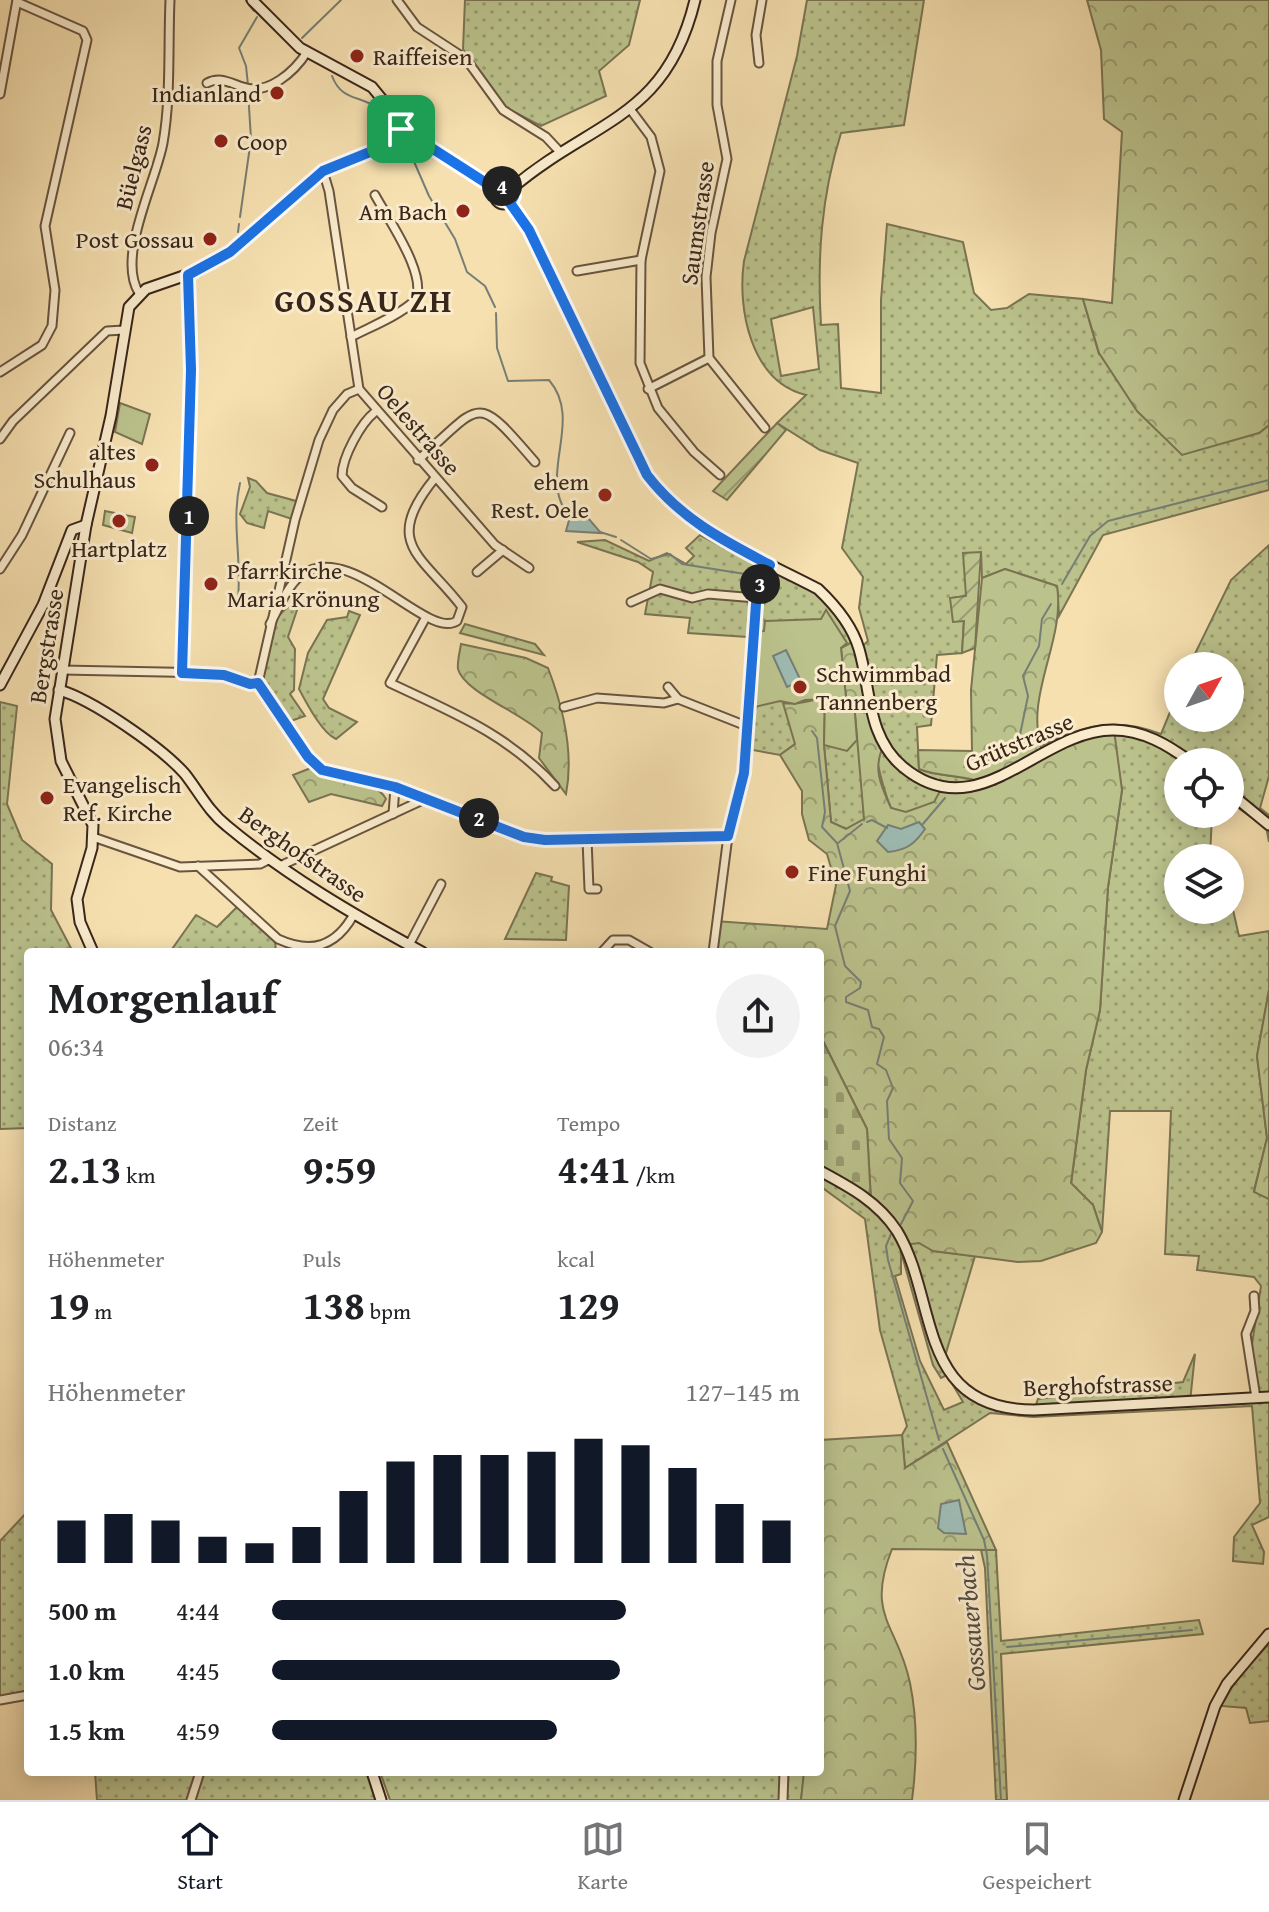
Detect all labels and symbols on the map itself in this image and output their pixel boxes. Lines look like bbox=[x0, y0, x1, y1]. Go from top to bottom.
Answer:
place label: Raiffeisen bbox=[373, 39, 473, 74]
marker: Raiffeisen bbox=[348, 47, 366, 65]
place label: Indianland bbox=[151, 76, 261, 111]
marker: Indianland bbox=[268, 84, 286, 102]
pin bbox=[367, 95, 435, 163]
street label: Büelgass bbox=[106, 121, 160, 213]
place label: Coop bbox=[237, 124, 288, 159]
marker: Coop bbox=[212, 132, 230, 150]
street label: Saumstrasse bbox=[671, 159, 723, 287]
pin: 4 bbox=[482, 166, 522, 206]
place label: Am Bach bbox=[359, 194, 448, 229]
marker: Am Bach bbox=[454, 202, 472, 220]
place label: Post Gossau bbox=[76, 222, 194, 257]
marker: Post Gossau bbox=[201, 230, 219, 248]
district label: GOSSAU ZH bbox=[275, 277, 453, 324]
street label: Oelestrasse bbox=[369, 375, 469, 483]
place label: altes Schulhaus bbox=[33, 434, 136, 497]
marker: altes Schulhaus bbox=[143, 456, 161, 474]
place label: ehem Rest. Oele bbox=[491, 464, 589, 527]
marker: ehem Rest. Oele bbox=[596, 486, 614, 504]
pin: 1 bbox=[169, 496, 209, 536]
marker: Hartplatz bbox=[110, 512, 128, 530]
place label: Hartplatz bbox=[71, 531, 167, 566]
place label: Pfarrkirche Maria Krönung bbox=[227, 553, 380, 616]
pin: 3 bbox=[740, 564, 780, 604]
marker: Pfarrkirche Maria Krönung bbox=[202, 575, 220, 593]
street label: Bergstrasse bbox=[20, 586, 72, 706]
north arrow bbox=[1164, 652, 1244, 732]
place label: Schwimmbad Tannenberg bbox=[816, 656, 951, 719]
marker: Schwimmbad Tannenberg bbox=[791, 678, 809, 696]
street label: Grütstrasse bbox=[959, 703, 1079, 781]
place label: Evangelisch Ref. Kirche bbox=[63, 767, 182, 830]
marker: Evangelisch Ref. Kirche bbox=[38, 789, 56, 807]
street label: Berghofstrasse bbox=[232, 797, 374, 911]
pin: 2 bbox=[459, 798, 499, 838]
place label: Fine Funghi bbox=[808, 855, 927, 890]
marker: Fine Funghi bbox=[783, 863, 801, 881]
street label: Berghofstrasse bbox=[1023, 1365, 1173, 1405]
water label: Gossauerbach bbox=[945, 1553, 995, 1693]

